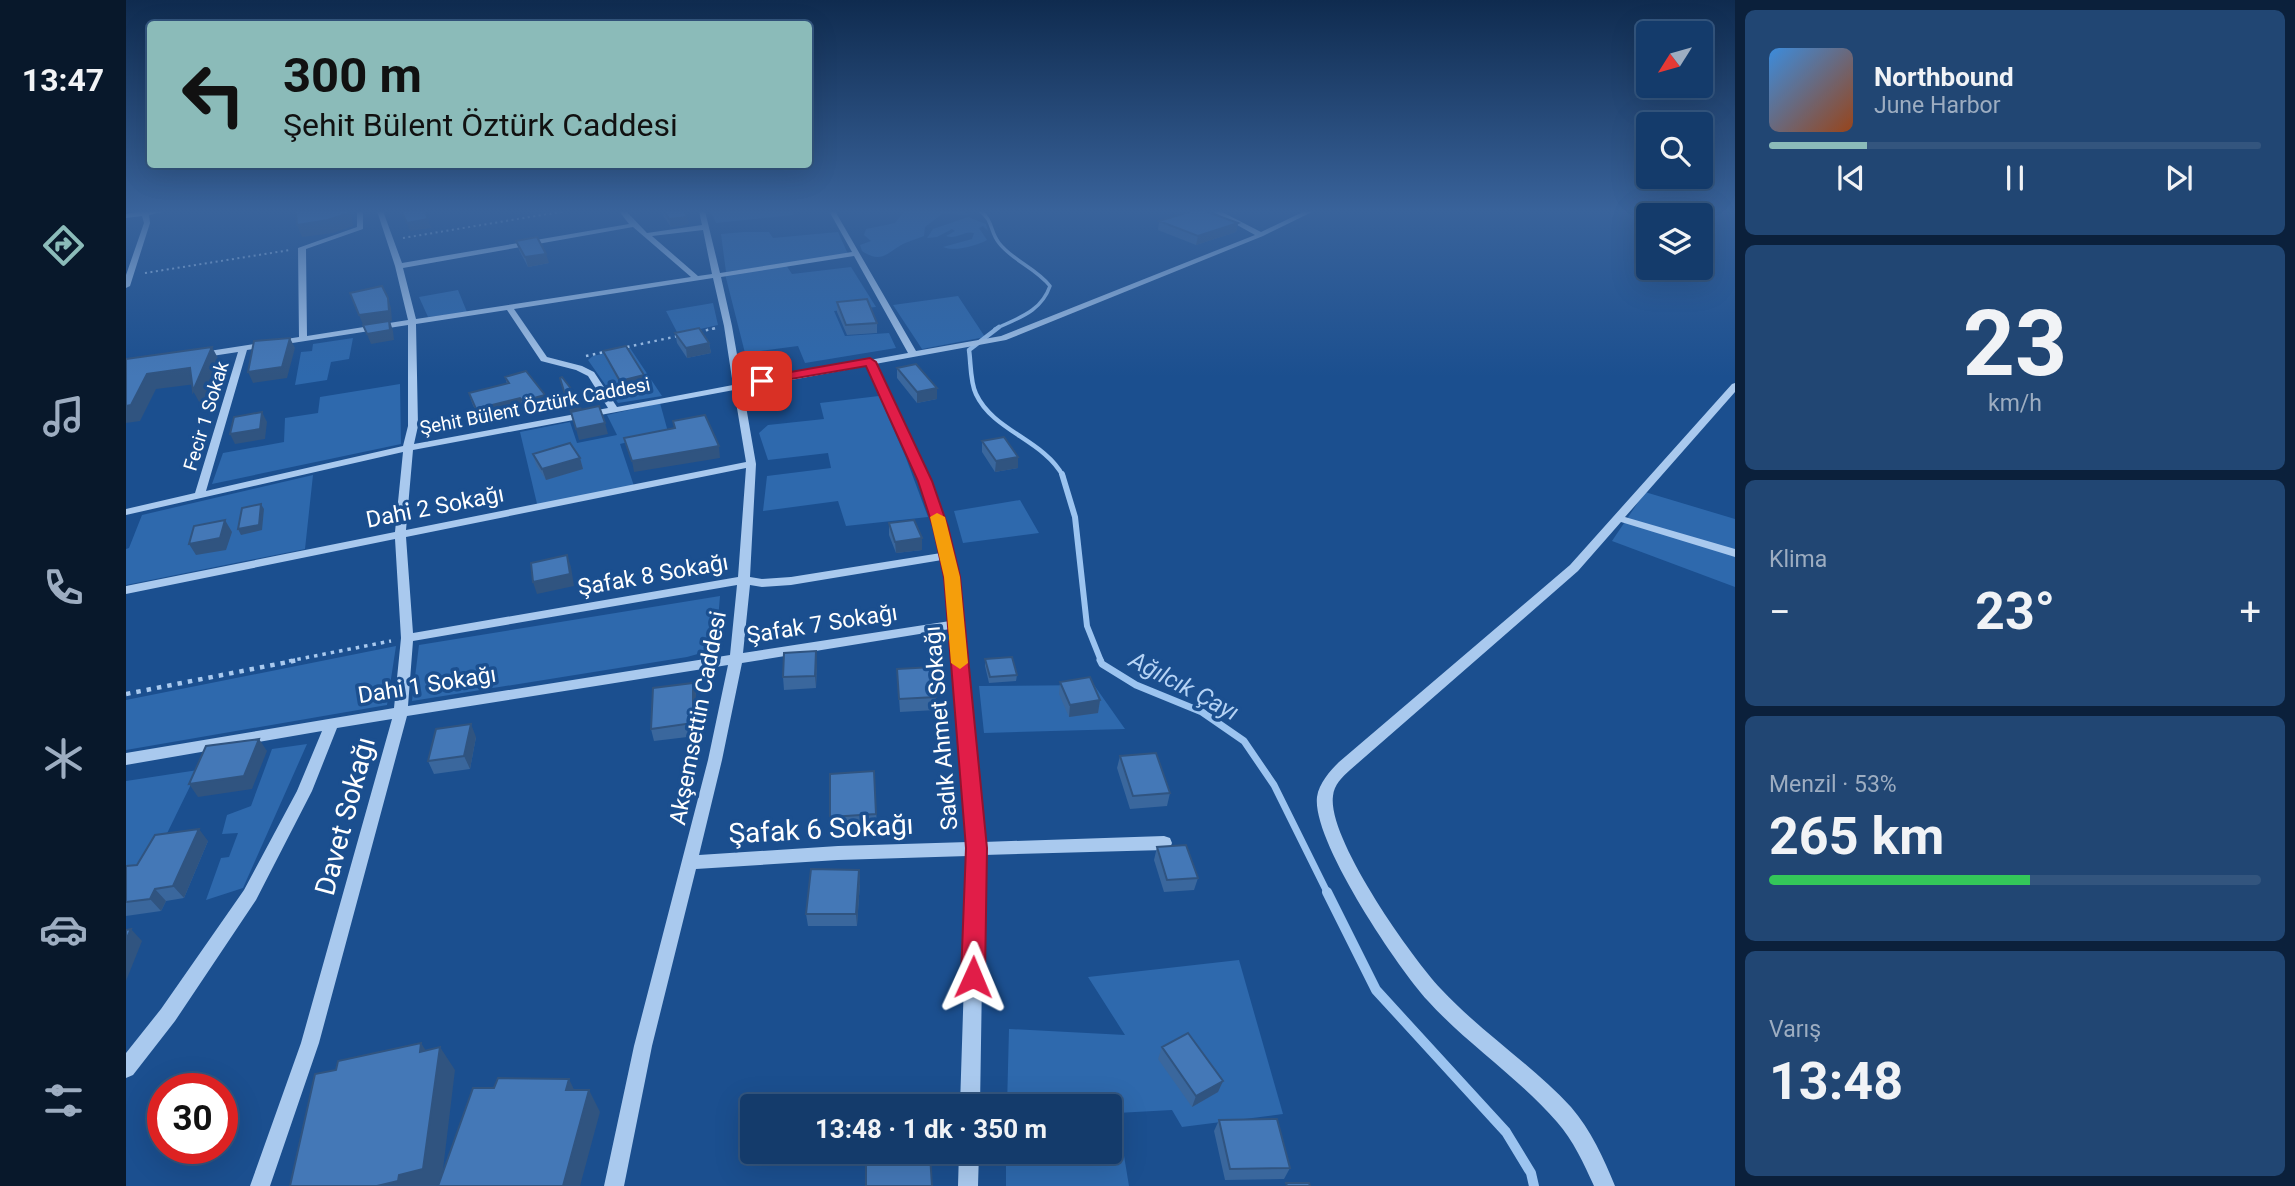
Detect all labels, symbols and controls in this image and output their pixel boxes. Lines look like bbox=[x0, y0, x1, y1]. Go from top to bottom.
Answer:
north arrow bbox=[1636, 21, 1713, 98]
map controls bbox=[1636, 21, 1713, 280]
text: 300 m bbox=[283, 47, 422, 104]
icon: left bbox=[168, 49, 259, 140]
text: 13:47 bbox=[22, 61, 104, 99]
text: Northbound bbox=[1874, 62, 2014, 92]
text: June Harbor bbox=[1874, 92, 2001, 119]
text: Şehit Bülent Öztürk Caddesi bbox=[283, 106, 678, 144]
button: search bbox=[1636, 112, 1713, 189]
icon: previous bbox=[1832, 159, 1870, 197]
icon: pause bbox=[1996, 159, 2034, 197]
icon: next bbox=[2160, 159, 2198, 197]
button: layers bbox=[1636, 203, 1713, 280]
icon: directions bbox=[39, 221, 88, 270]
text: 23 bbox=[1963, 291, 2067, 397]
pin bbox=[732, 351, 792, 411]
street label: Fecir 1 Sokak bbox=[178, 358, 234, 473]
icon: arrive bbox=[743, 362, 781, 400]
street label: Şehit Bülent Öztürk Caddesi bbox=[418, 372, 652, 440]
text: km/h bbox=[1988, 390, 2042, 417]
icon: music bbox=[39, 392, 88, 441]
street label: Dahi 2 Sokağı bbox=[364, 480, 506, 534]
text: Klima bbox=[1769, 546, 1827, 573]
street label: Şafak 8 Sokağı bbox=[576, 548, 730, 602]
icon: phone bbox=[39, 563, 88, 612]
text: 23° bbox=[1975, 581, 2055, 642]
text: − bbox=[1769, 590, 1791, 634]
text: + bbox=[2239, 590, 2261, 634]
street label: Şafak 7 Sokağı bbox=[745, 599, 899, 649]
street label: Akşemsettin Caddesi bbox=[664, 609, 732, 827]
street label: Sadık Ahmet Sokağı bbox=[919, 625, 963, 831]
water label: Ağılcık Çayı bbox=[1124, 645, 1243, 726]
street label: Dahi 1 Sokağı bbox=[356, 661, 498, 709]
street label: Davet Sokağı bbox=[308, 733, 382, 899]
icon: climate bbox=[39, 734, 88, 783]
text: Menzil · 53% bbox=[1769, 771, 1897, 798]
text: 265 km bbox=[1769, 806, 1944, 867]
street label: Şafak 6 Sokağı bbox=[728, 808, 914, 850]
icon: car bbox=[39, 905, 88, 954]
position arrow bbox=[936, 940, 1010, 1014]
text: Varış bbox=[1769, 1016, 1821, 1043]
text: 13:48 bbox=[1769, 1051, 1903, 1112]
speed limit sign: 30 bbox=[147, 1073, 238, 1164]
icon: filters bbox=[39, 1076, 88, 1125]
text: 13:48 · 1 dk · 350 m bbox=[815, 1114, 1047, 1144]

